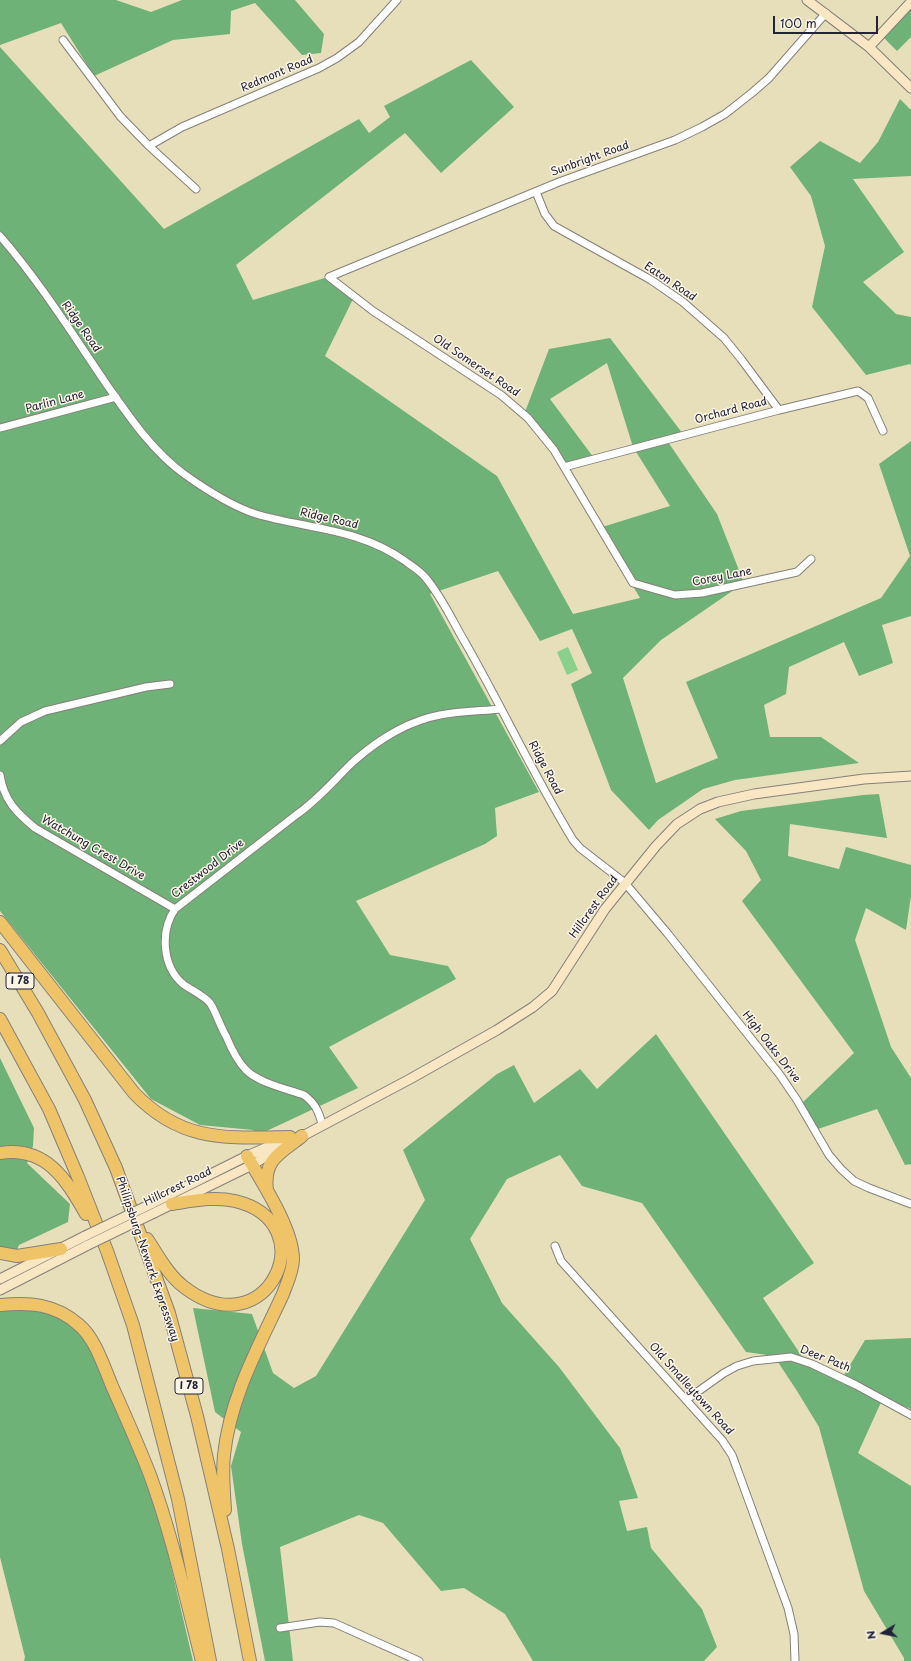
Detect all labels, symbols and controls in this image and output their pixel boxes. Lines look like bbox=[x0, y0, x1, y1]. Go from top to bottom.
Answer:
scale bar bbox=[775, 8, 880, 34]
text: 100 m bbox=[780, 14, 817, 32]
street label: Redmont Road bbox=[239, 53, 315, 95]
street label: Sunbright Road bbox=[549, 139, 631, 179]
street label: Eaton Road bbox=[641, 260, 699, 304]
street label: Ridge Road bbox=[59, 299, 103, 355]
street label: Old Somerset Road bbox=[430, 332, 522, 400]
street label: Parlin Lane bbox=[24, 388, 86, 416]
street label: Orchard Road bbox=[693, 395, 769, 427]
street label: Ridge Road bbox=[299, 506, 359, 532]
street label: Corey Lane bbox=[691, 565, 753, 589]
street label: Ridge Road bbox=[525, 739, 565, 797]
street label: Watchung Crest Drive bbox=[39, 813, 147, 883]
street label: Crestwood Drive bbox=[169, 837, 247, 901]
street label: Hillcrest Road bbox=[567, 873, 621, 941]
road number: I 78 bbox=[6, 973, 34, 989]
street label: High Oaks Drive bbox=[739, 1009, 803, 1085]
street label: Hillcrest Road bbox=[142, 1165, 214, 1209]
street label: Phillipsburg-Newark Expressway bbox=[113, 1175, 181, 1343]
street label: Old Smalleytown Road bbox=[646, 1340, 736, 1438]
street label: Deer Path bbox=[798, 1343, 852, 1375]
road number: I 78 bbox=[175, 1378, 203, 1394]
north arrow bbox=[863, 1613, 903, 1653]
text: N bbox=[862, 1629, 880, 1641]

